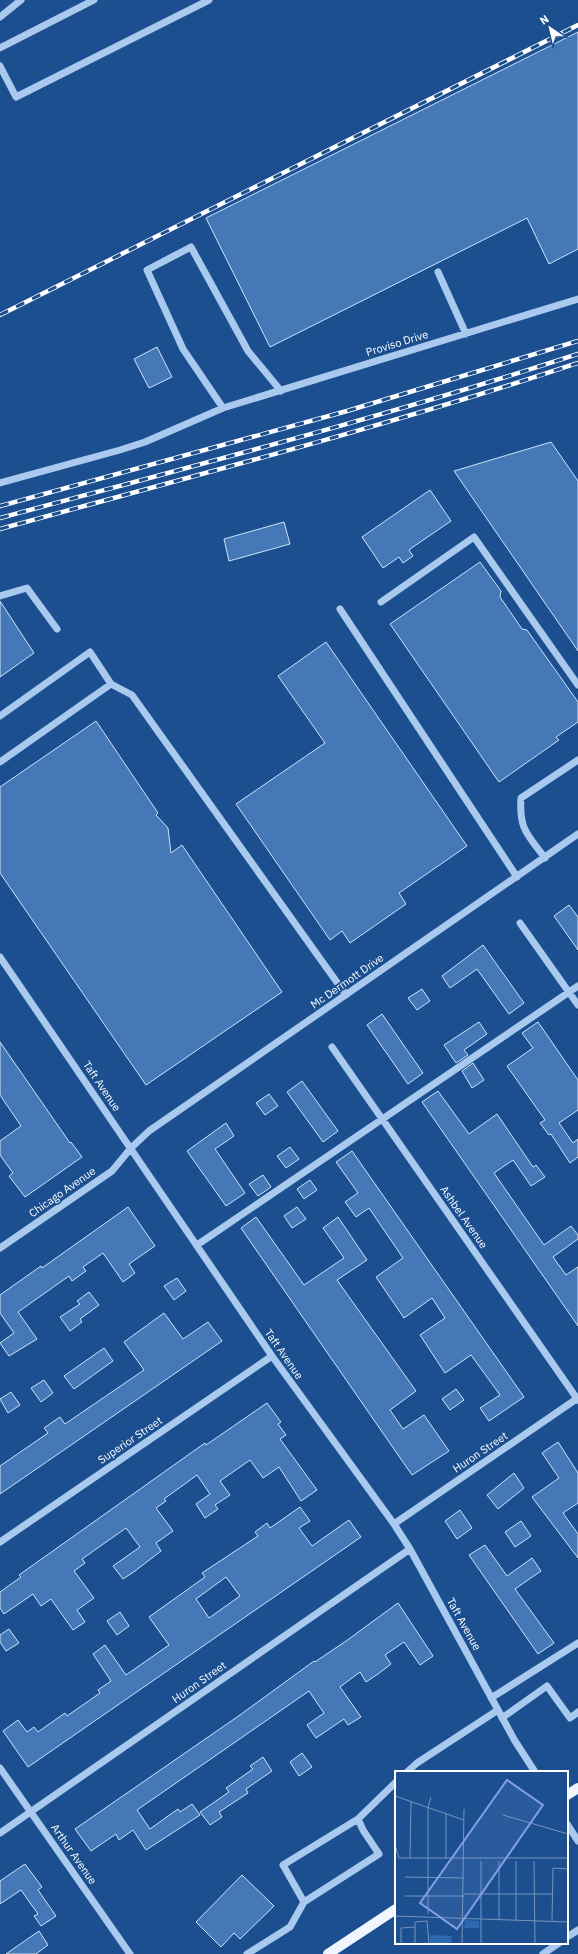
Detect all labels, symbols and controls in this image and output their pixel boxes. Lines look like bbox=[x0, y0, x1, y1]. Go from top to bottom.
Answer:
north arrow bbox=[530, 8, 570, 48]
text: N bbox=[537, 12, 552, 28]
street label: Proviso Drive bbox=[364, 327, 430, 359]
street label: Mc Dermott Drive bbox=[308, 951, 386, 1011]
street label: Taft Avenue bbox=[80, 1058, 124, 1114]
street label: Chicago Avenue bbox=[26, 1164, 98, 1220]
street label: Ashbel Avenue bbox=[437, 1183, 491, 1251]
street label: Taft Avenue bbox=[262, 1326, 306, 1382]
street label: Superior Street bbox=[95, 1413, 165, 1467]
street label: Huron Street bbox=[450, 1428, 510, 1475]
street label: Taft Avenue bbox=[444, 1595, 484, 1653]
street label: Huron Street bbox=[169, 1658, 229, 1706]
inset map bbox=[395, 1771, 568, 1944]
street label: Arthur Avenue bbox=[48, 1821, 100, 1887]

